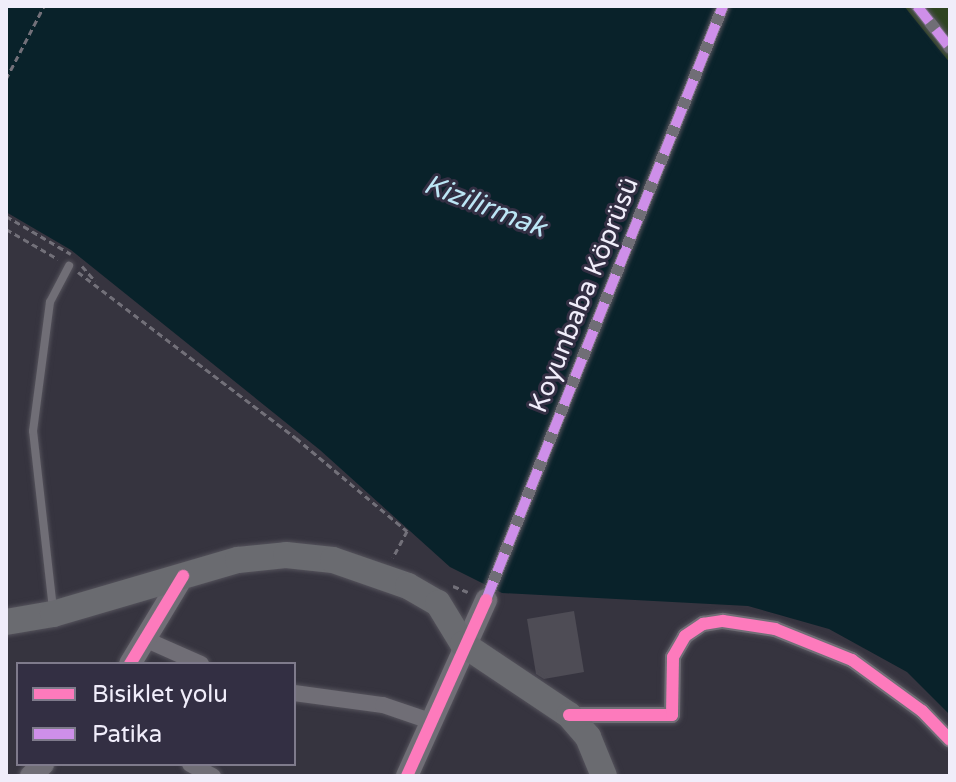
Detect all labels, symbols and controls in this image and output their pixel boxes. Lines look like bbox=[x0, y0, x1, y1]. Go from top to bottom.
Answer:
water label: Kizilirmak bbox=[419, 167, 551, 245]
street label: Koyunbaba Köprüsü bbox=[522, 173, 646, 417]
legend bbox=[16, 662, 296, 766]
text: Bisiklet yolu bbox=[92, 680, 228, 709]
text: Patika bbox=[92, 720, 162, 749]

